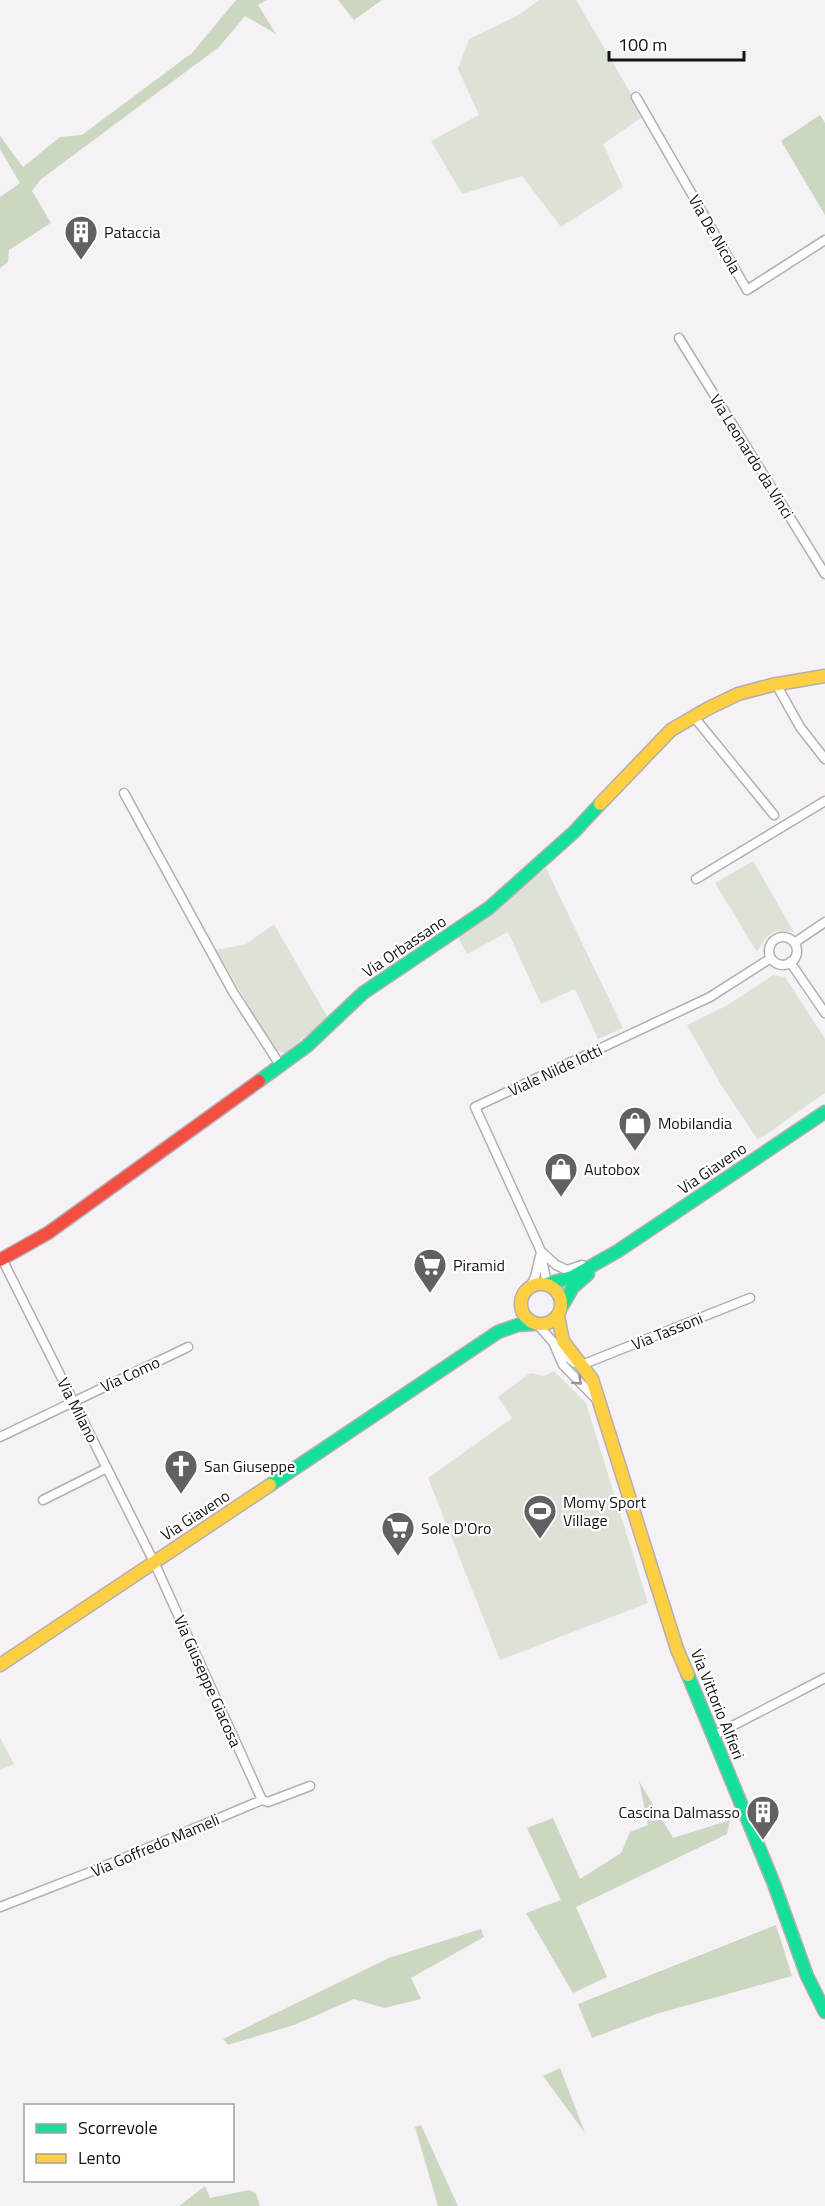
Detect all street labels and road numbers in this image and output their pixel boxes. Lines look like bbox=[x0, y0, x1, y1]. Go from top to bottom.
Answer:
street label: Via De Nicola bbox=[683, 190, 747, 278]
street label: Via Leonardo da Vinci bbox=[704, 389, 800, 523]
street label: Via Orbassano bbox=[357, 909, 451, 983]
street label: Viale Nilde Iotti bbox=[504, 1038, 606, 1102]
street label: Via Giaveno bbox=[673, 1136, 751, 1200]
street label: Via Tassoni bbox=[628, 1306, 706, 1356]
street label: Via Como bbox=[96, 1350, 164, 1398]
street label: Via Milano bbox=[51, 1373, 105, 1447]
street label: Via Giaveno bbox=[156, 1484, 234, 1546]
street label: Via Giuseppe Giacosa bbox=[168, 1611, 248, 1751]
street label: Via Vittorio Alfieri bbox=[685, 1645, 751, 1763]
street label: Via Goffredo Mameli bbox=[87, 1807, 223, 1883]

